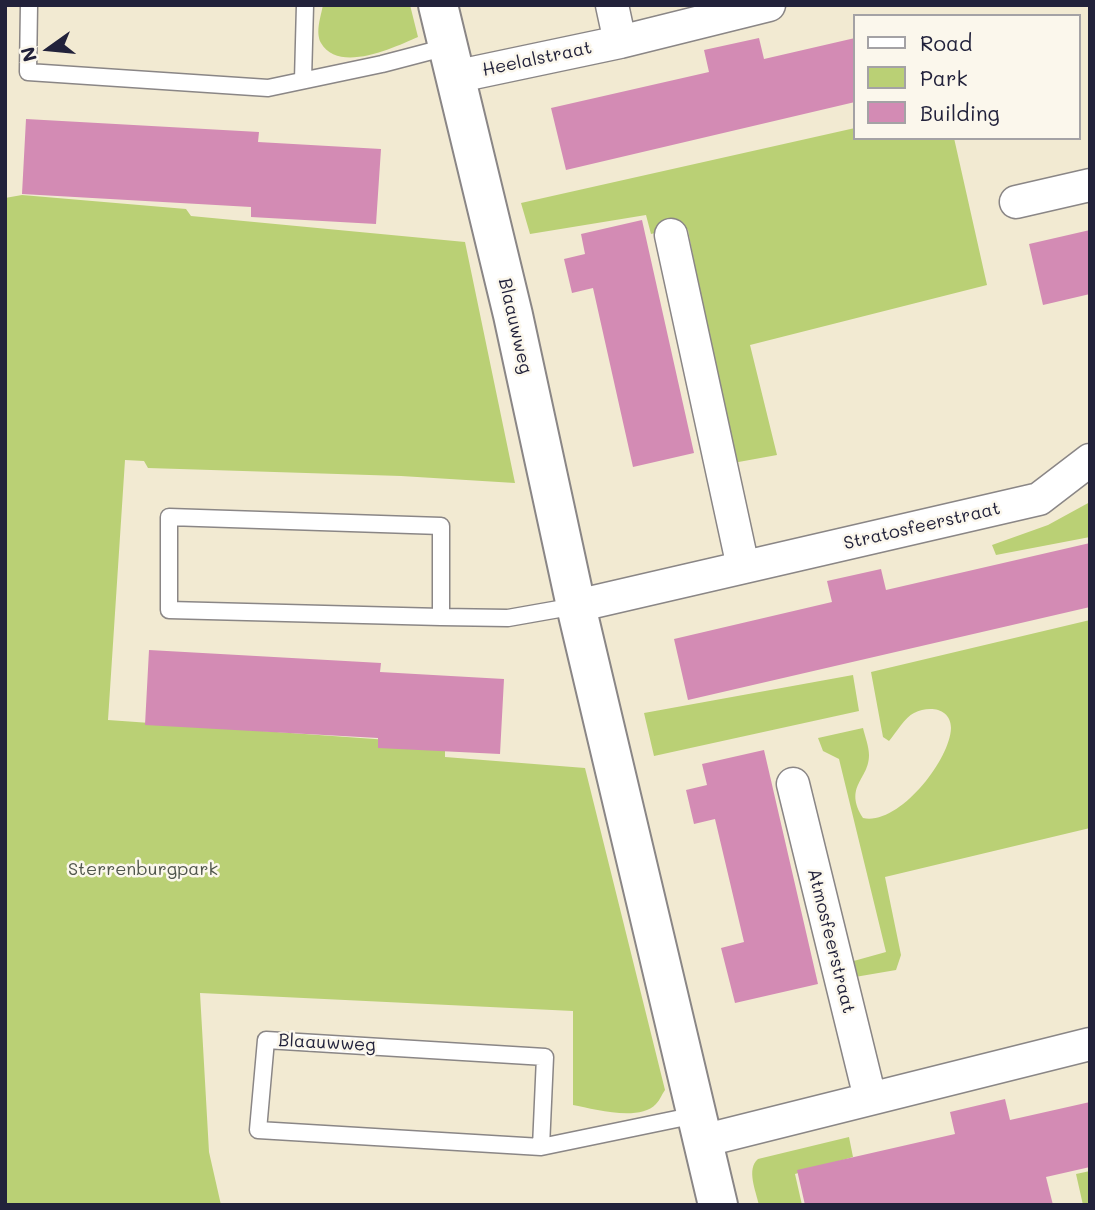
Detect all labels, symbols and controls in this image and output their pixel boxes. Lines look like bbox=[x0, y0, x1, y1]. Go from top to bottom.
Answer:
north arrow bbox=[14, 14, 84, 84]
legend bbox=[853, 14, 1081, 140]
text: Road bbox=[920, 29, 972, 56]
street label: Heelalstraat bbox=[480, 37, 594, 81]
text: N bbox=[14, 44, 42, 65]
text: Park bbox=[920, 64, 968, 91]
text: Building bbox=[920, 99, 1000, 126]
street label: Blaauwweg bbox=[494, 276, 536, 376]
street label: Stratosfeerstraat bbox=[842, 497, 1002, 555]
park label: Sterrenburgpark bbox=[68, 858, 218, 880]
street label: Atmosfeerstraat bbox=[803, 866, 859, 1016]
street label: Blaauwweg bbox=[278, 1030, 376, 1056]

